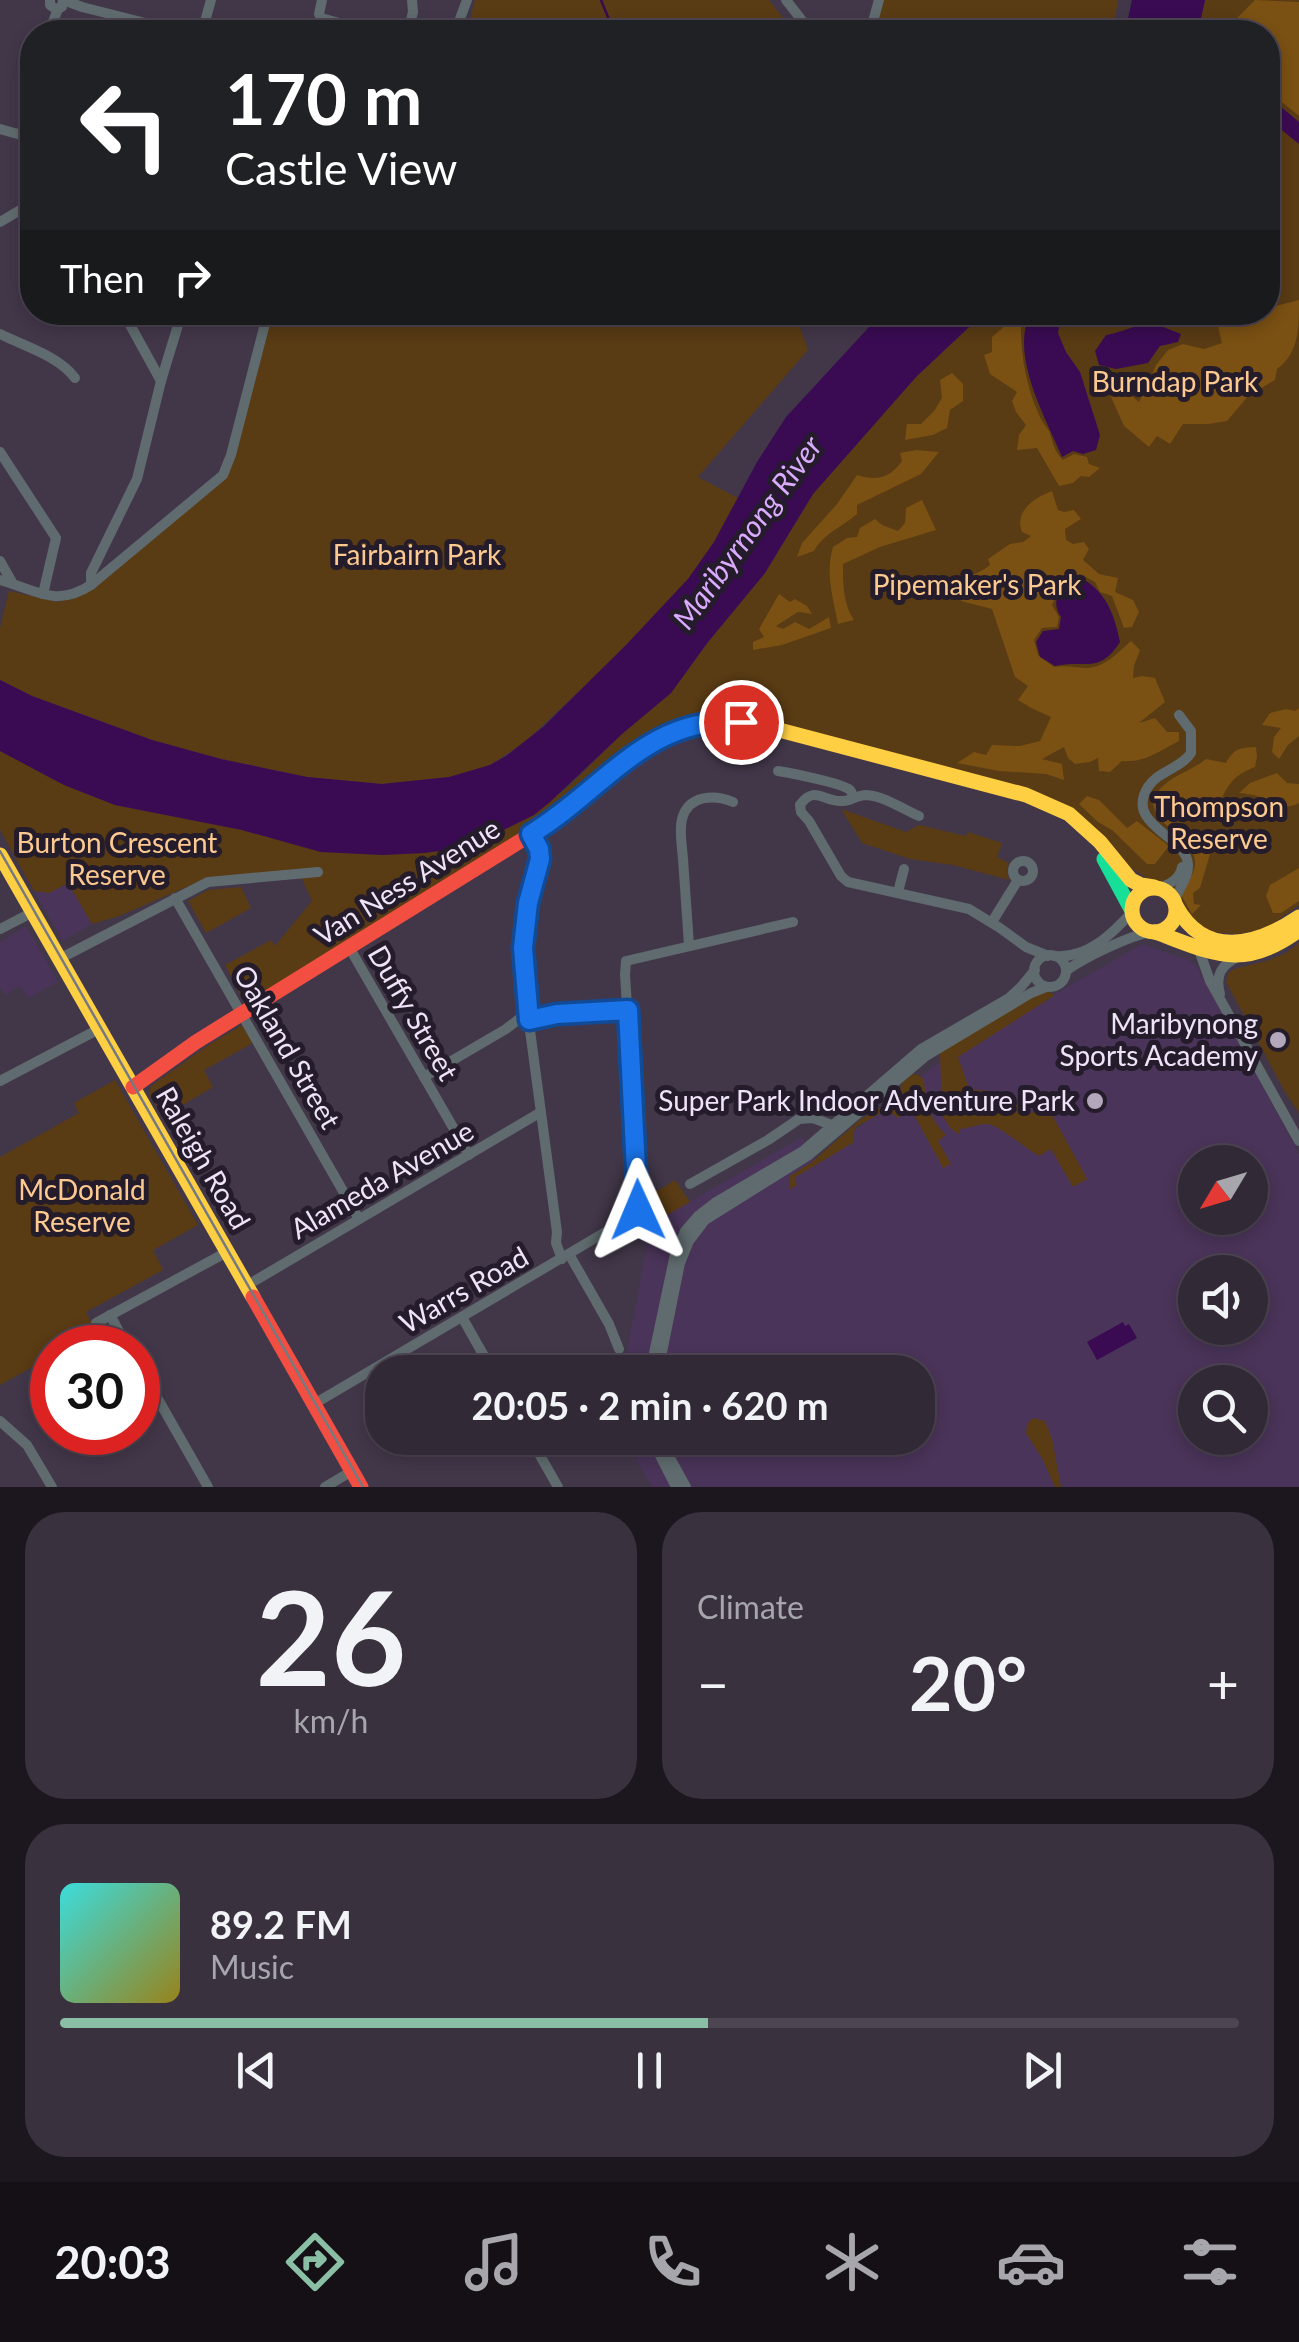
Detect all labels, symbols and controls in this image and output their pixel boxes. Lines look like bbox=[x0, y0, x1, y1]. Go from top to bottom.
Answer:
text: 170 m bbox=[225, 56, 422, 140]
icon: left bbox=[60, 60, 190, 190]
text: Castle View bbox=[225, 141, 457, 195]
icon: right bbox=[165, 250, 220, 305]
text: Then bbox=[60, 255, 145, 301]
park label: Burndap Park bbox=[1092, 364, 1259, 398]
water label: Maribyrnong River bbox=[664, 428, 829, 635]
park label: Fairbairn Park bbox=[333, 537, 502, 571]
park label: Pipemaker's Park bbox=[873, 567, 1082, 601]
pin bbox=[699, 680, 784, 765]
icon: arrive bbox=[714, 695, 769, 750]
park label: Thompson Reserve bbox=[1154, 789, 1284, 855]
street label: Van Ness Avenue bbox=[307, 810, 506, 952]
park label: Burton Crescent Reserve bbox=[17, 825, 217, 891]
street label: Duffy Street bbox=[362, 939, 466, 1086]
street label: Oakland Street bbox=[227, 959, 348, 1134]
place label: Maribynong Sports Academy bbox=[1060, 1006, 1259, 1072]
marker: Maribynong Sports Academy bbox=[1267, 1029, 1289, 1051]
street label: Raleigh Road bbox=[149, 1080, 258, 1235]
place label: Super Park Indoor Adventure Park bbox=[658, 1083, 1076, 1117]
marker: Super Park Indoor Adventure Park bbox=[1084, 1090, 1106, 1112]
street label: Alameda Avenue bbox=[284, 1113, 479, 1245]
north arrow bbox=[1178, 1145, 1268, 1235]
map controls bbox=[1178, 1145, 1268, 1455]
position arrow bbox=[586, 1158, 690, 1262]
park label: McDonald Reserve bbox=[18, 1172, 146, 1238]
street label: Warrs Road bbox=[393, 1239, 534, 1340]
button: sound bbox=[1178, 1255, 1268, 1345]
speed limit sign: 30 bbox=[30, 1325, 160, 1455]
button: search bbox=[1178, 1365, 1268, 1455]
text: 20:05 · 2 min · 620 m bbox=[471, 1382, 829, 1428]
text: 26 bbox=[256, 1558, 406, 1714]
text: Climate bbox=[697, 1587, 804, 1626]
text: 20° bbox=[909, 1637, 1027, 1727]
text: − bbox=[697, 1650, 729, 1716]
text: + bbox=[1207, 1650, 1239, 1716]
text: km/h bbox=[294, 1701, 368, 1740]
text: 89.2 FM bbox=[210, 1901, 352, 1947]
text: Music bbox=[210, 1947, 294, 1986]
icon: previous bbox=[229, 2043, 284, 2098]
icon: pause bbox=[622, 2043, 677, 2098]
icon: next bbox=[1015, 2043, 1070, 2098]
icon: directions bbox=[280, 2227, 350, 2297]
icon: music bbox=[459, 2227, 529, 2297]
icon: phone bbox=[638, 2227, 708, 2297]
icon: climate bbox=[817, 2227, 887, 2297]
icon: car bbox=[996, 2227, 1066, 2297]
icon: filters bbox=[1175, 2227, 1245, 2297]
text: 20:03 bbox=[55, 2235, 171, 2289]

